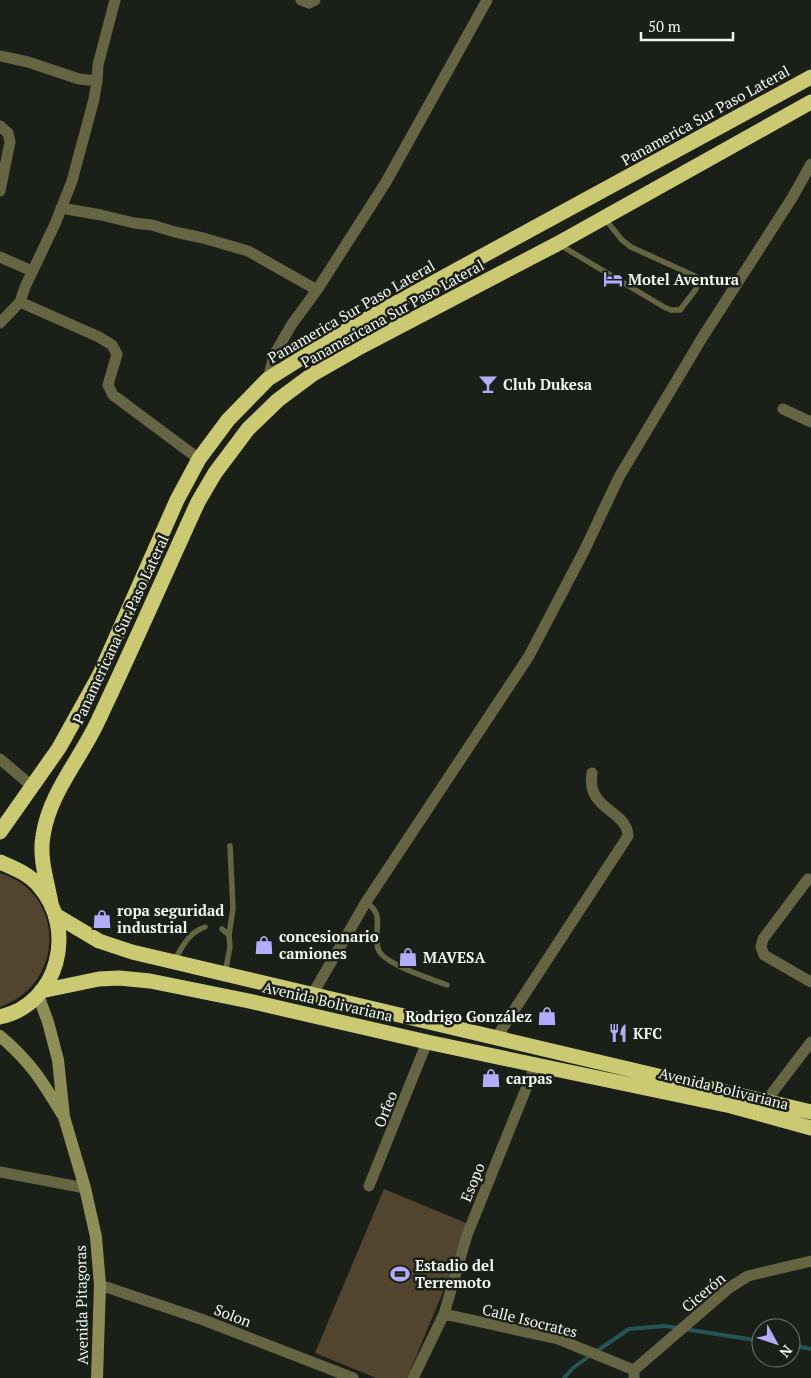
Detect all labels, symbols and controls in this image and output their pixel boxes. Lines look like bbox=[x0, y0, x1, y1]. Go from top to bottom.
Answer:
scale bar bbox=[641, 10, 734, 42]
text: 50 m bbox=[648, 16, 681, 36]
street label: Panamerica Sur Paso Lateral bbox=[617, 60, 793, 170]
street label: Panamericana Sur Paso Lateral bbox=[297, 254, 487, 372]
street label: Panamerica Sur Paso Lateral bbox=[264, 255, 438, 367]
hotel icon: Motel Aventura bbox=[602, 268, 624, 290]
place label: Motel Aventura bbox=[628, 269, 740, 289]
bar icon: Club Dukesa bbox=[477, 373, 499, 395]
place label: Club Dukesa bbox=[503, 374, 593, 394]
street label: Panamericana Sur Paso Lateral bbox=[67, 531, 173, 727]
place label: ropa seguridad industrial bbox=[117, 900, 224, 937]
shop icon: ropa seguridad industrial bbox=[91, 908, 113, 930]
place label: concesionario camiones bbox=[279, 926, 379, 963]
shop icon: concesionario camiones bbox=[253, 934, 275, 956]
shop icon: MAVESA bbox=[397, 946, 419, 968]
place label: MAVESA bbox=[423, 947, 485, 967]
street label: Avenida Bolivariana bbox=[261, 976, 395, 1026]
shop icon: Rodrigo González bbox=[536, 1005, 558, 1027]
place label: Rodrigo González bbox=[405, 1006, 532, 1026]
restaurant icon: KFC bbox=[607, 1022, 629, 1044]
place label: KFC bbox=[633, 1023, 662, 1043]
street label: Avenida Bolivariana bbox=[657, 1062, 791, 1114]
shop icon: carpas bbox=[480, 1067, 502, 1089]
place label: carpas bbox=[506, 1068, 553, 1088]
street label: Orfeo bbox=[369, 1088, 401, 1130]
street label: Esopo bbox=[455, 1160, 489, 1204]
street label: Avenida Pitagoras bbox=[70, 1245, 92, 1365]
place label: Estadio del Terremoto bbox=[415, 1255, 494, 1292]
sports icon: Estadio del Terremoto bbox=[389, 1263, 411, 1285]
street label: Cicerón bbox=[677, 1268, 729, 1316]
street label: Solon bbox=[212, 1299, 254, 1331]
street label: Calle Isocrates bbox=[480, 1299, 580, 1341]
north arrow bbox=[751, 1318, 801, 1368]
text: N bbox=[775, 1342, 797, 1362]

